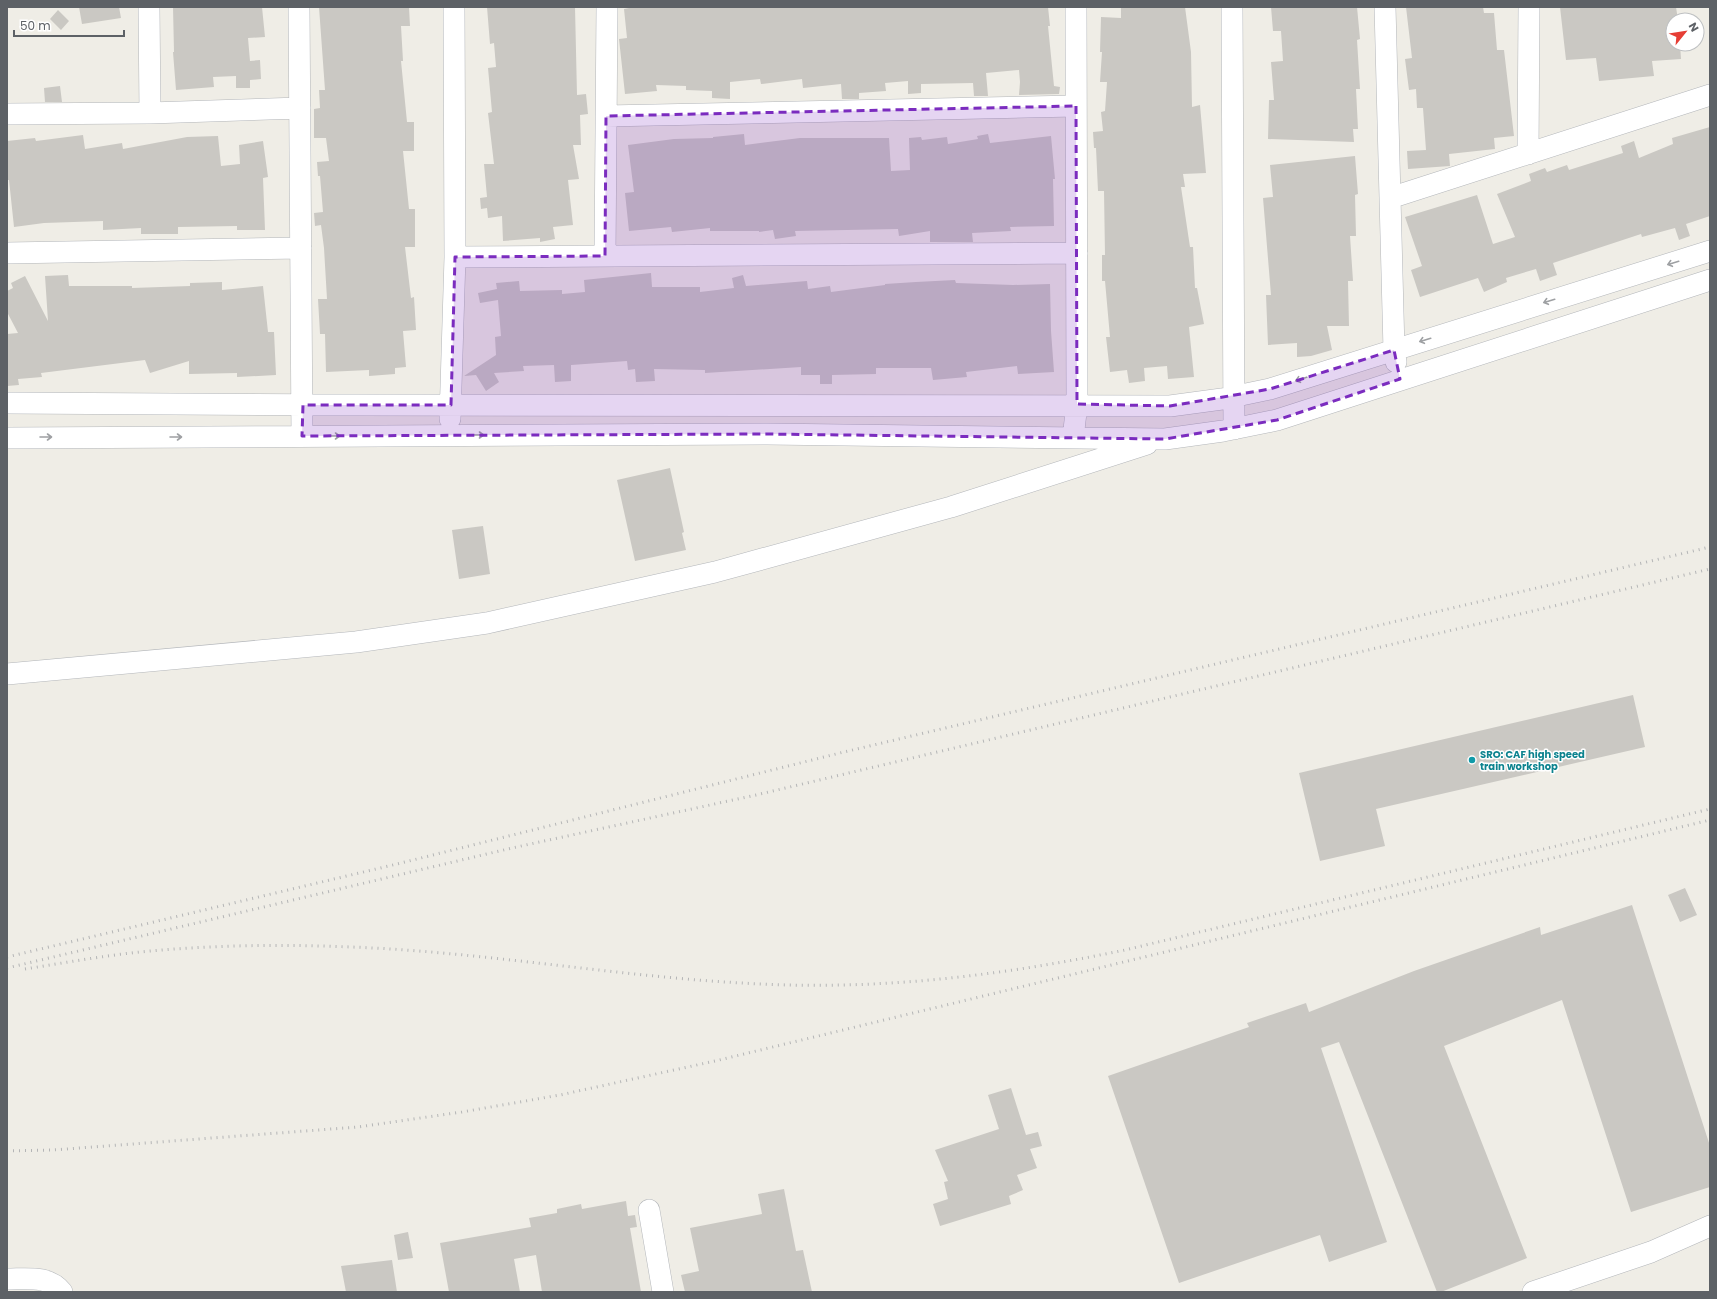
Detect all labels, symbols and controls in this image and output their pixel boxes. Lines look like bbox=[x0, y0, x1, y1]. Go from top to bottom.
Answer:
scale bar bbox=[14, 12, 124, 38]
north arrow bbox=[1665, 12, 1705, 52]
text: 50 m bbox=[20, 17, 51, 34]
text: N bbox=[1685, 19, 1703, 35]
one-way arrow bbox=[1666, 260, 1679, 267]
one-way arrow bbox=[1543, 298, 1555, 306]
one-way arrow bbox=[1418, 337, 1431, 344]
one-way arrow bbox=[1294, 376, 1307, 383]
one-way arrow bbox=[471, 431, 484, 439]
one-way arrow bbox=[327, 432, 340, 440]
one-way arrow bbox=[39, 433, 52, 441]
one-way arrow bbox=[169, 433, 182, 441]
place label: SRO: CAF high speed train workshop bbox=[1480, 747, 1585, 774]
marker: SRO: CAF high speed train workshop bbox=[1467, 755, 1477, 765]

